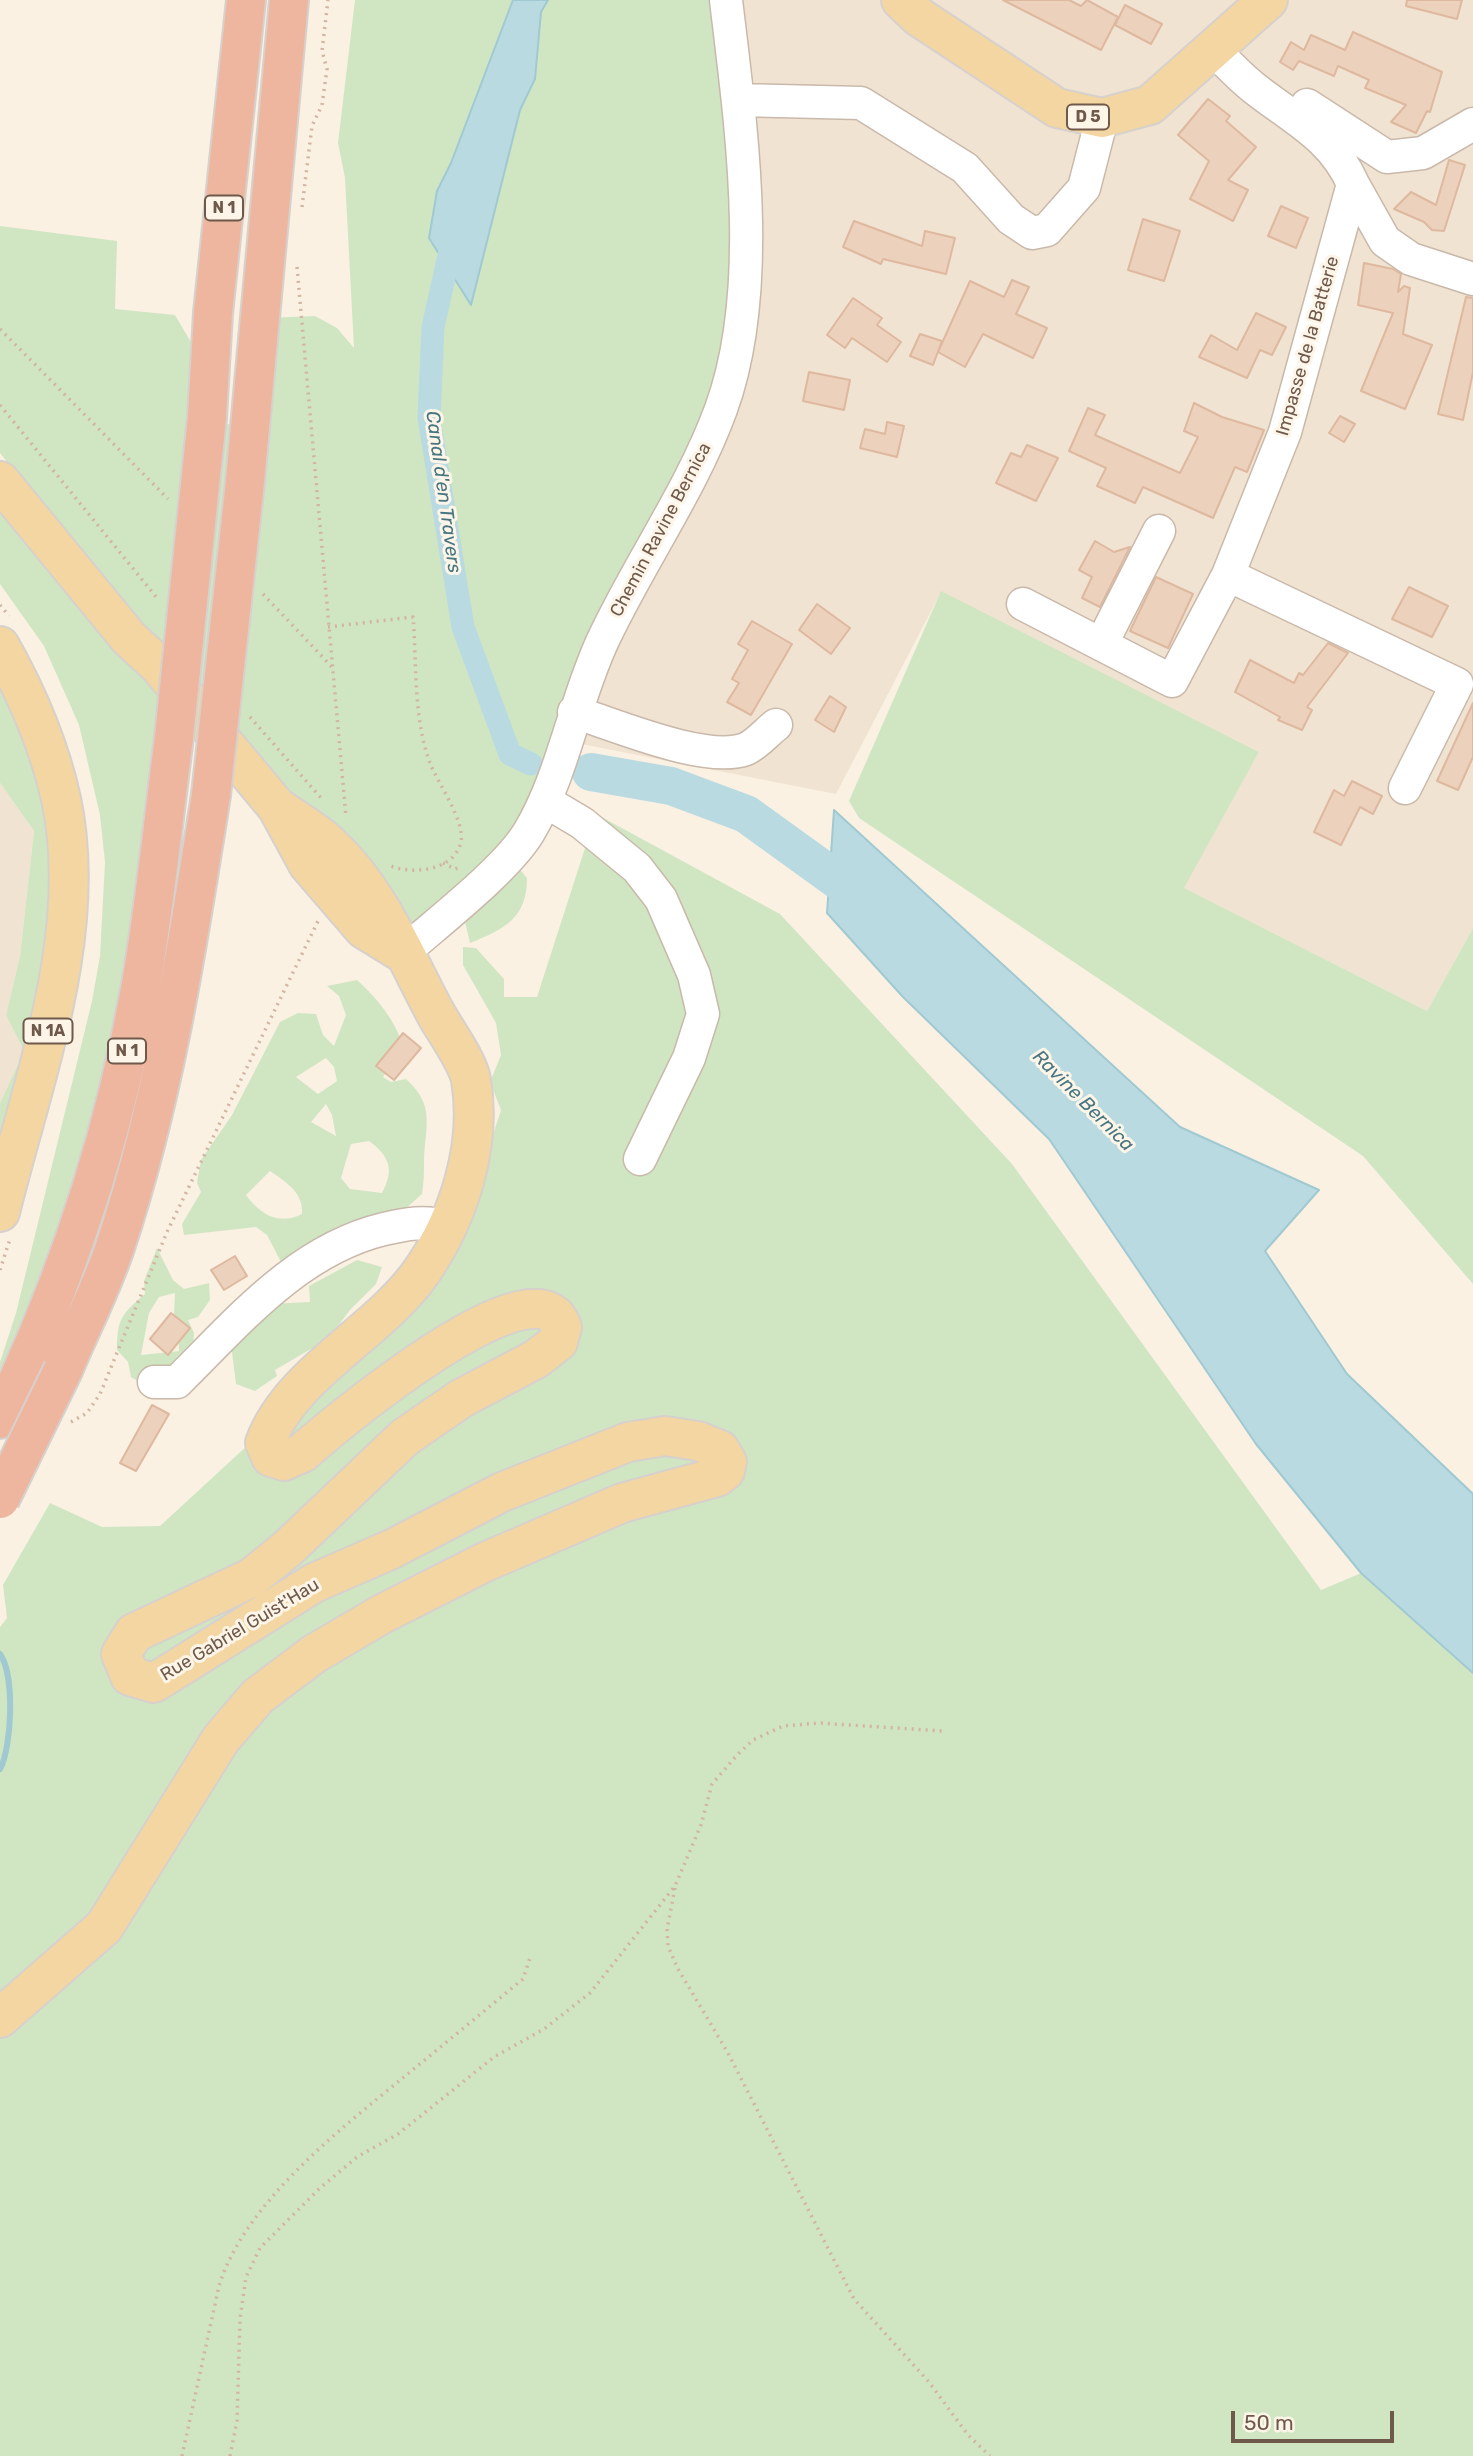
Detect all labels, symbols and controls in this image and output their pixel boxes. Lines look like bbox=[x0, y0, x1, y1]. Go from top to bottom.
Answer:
road number: D 5 bbox=[1067, 105, 1109, 130]
road number: N 1 bbox=[205, 196, 243, 220]
street label: Impasse de la Batterie bbox=[1272, 254, 1344, 438]
water label: Canal d'en Travers bbox=[420, 410, 466, 574]
street label: Chemin Ravine Bernica bbox=[606, 439, 716, 621]
road number: N 1A bbox=[23, 1018, 72, 1044]
road number: N 1 bbox=[108, 1038, 146, 1064]
water label: Ravine Bernica bbox=[1028, 1046, 1138, 1156]
street label: Rue Gabriel Guist'Hau bbox=[157, 1574, 323, 1686]
scale bar bbox=[1235, 2396, 1398, 2440]
text: 50 m bbox=[1244, 2410, 1294, 2435]

